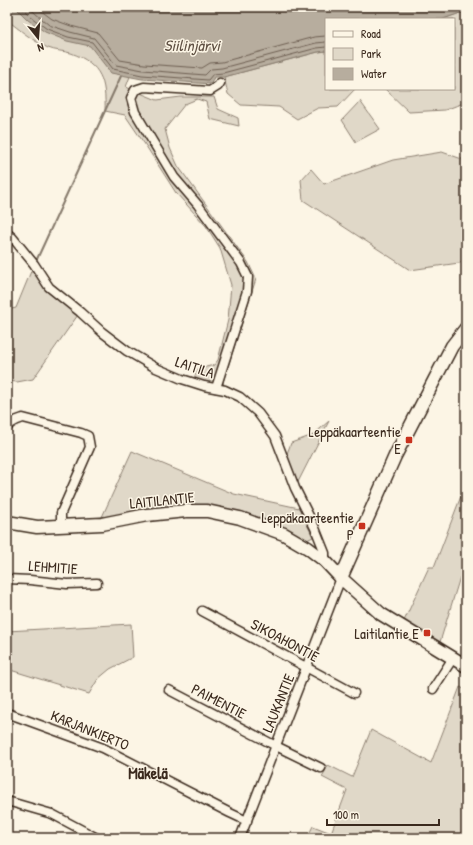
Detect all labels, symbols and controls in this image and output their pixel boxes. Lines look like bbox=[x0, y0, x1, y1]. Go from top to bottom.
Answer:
north arrow bbox=[18, 18, 58, 58]
legend bbox=[325, 18, 455, 90]
text: Road bbox=[361, 25, 381, 42]
water label: Siilinjärvi bbox=[164, 34, 221, 56]
text: N bbox=[36, 40, 46, 55]
text: Park bbox=[361, 45, 381, 62]
text: Water bbox=[361, 65, 387, 82]
street label: LAITILA bbox=[173, 351, 218, 383]
place label: Leppäkaarteentie E bbox=[309, 421, 401, 459]
marker: Leppäkaarteentie E bbox=[404, 435, 414, 445]
street label: LAITILANTIE bbox=[129, 486, 196, 514]
place label: Leppäkaarteentie P bbox=[262, 507, 354, 545]
marker: Leppäkaarteentie P bbox=[357, 521, 367, 531]
street label: LEHMITIE bbox=[28, 555, 78, 579]
street label: SIKOAHONTIE bbox=[247, 613, 323, 667]
place label: Laitilantie E bbox=[354, 623, 419, 644]
marker: Laitilantie E bbox=[422, 628, 432, 638]
street label: LAUKANTIE bbox=[257, 670, 299, 735]
street label: PAIMENTIE bbox=[188, 678, 250, 724]
street label: KARJANKIERTO bbox=[48, 705, 132, 755]
district label: Mäkelä bbox=[128, 762, 168, 784]
scale bar bbox=[327, 801, 439, 827]
text: 100 m bbox=[333, 806, 359, 823]

